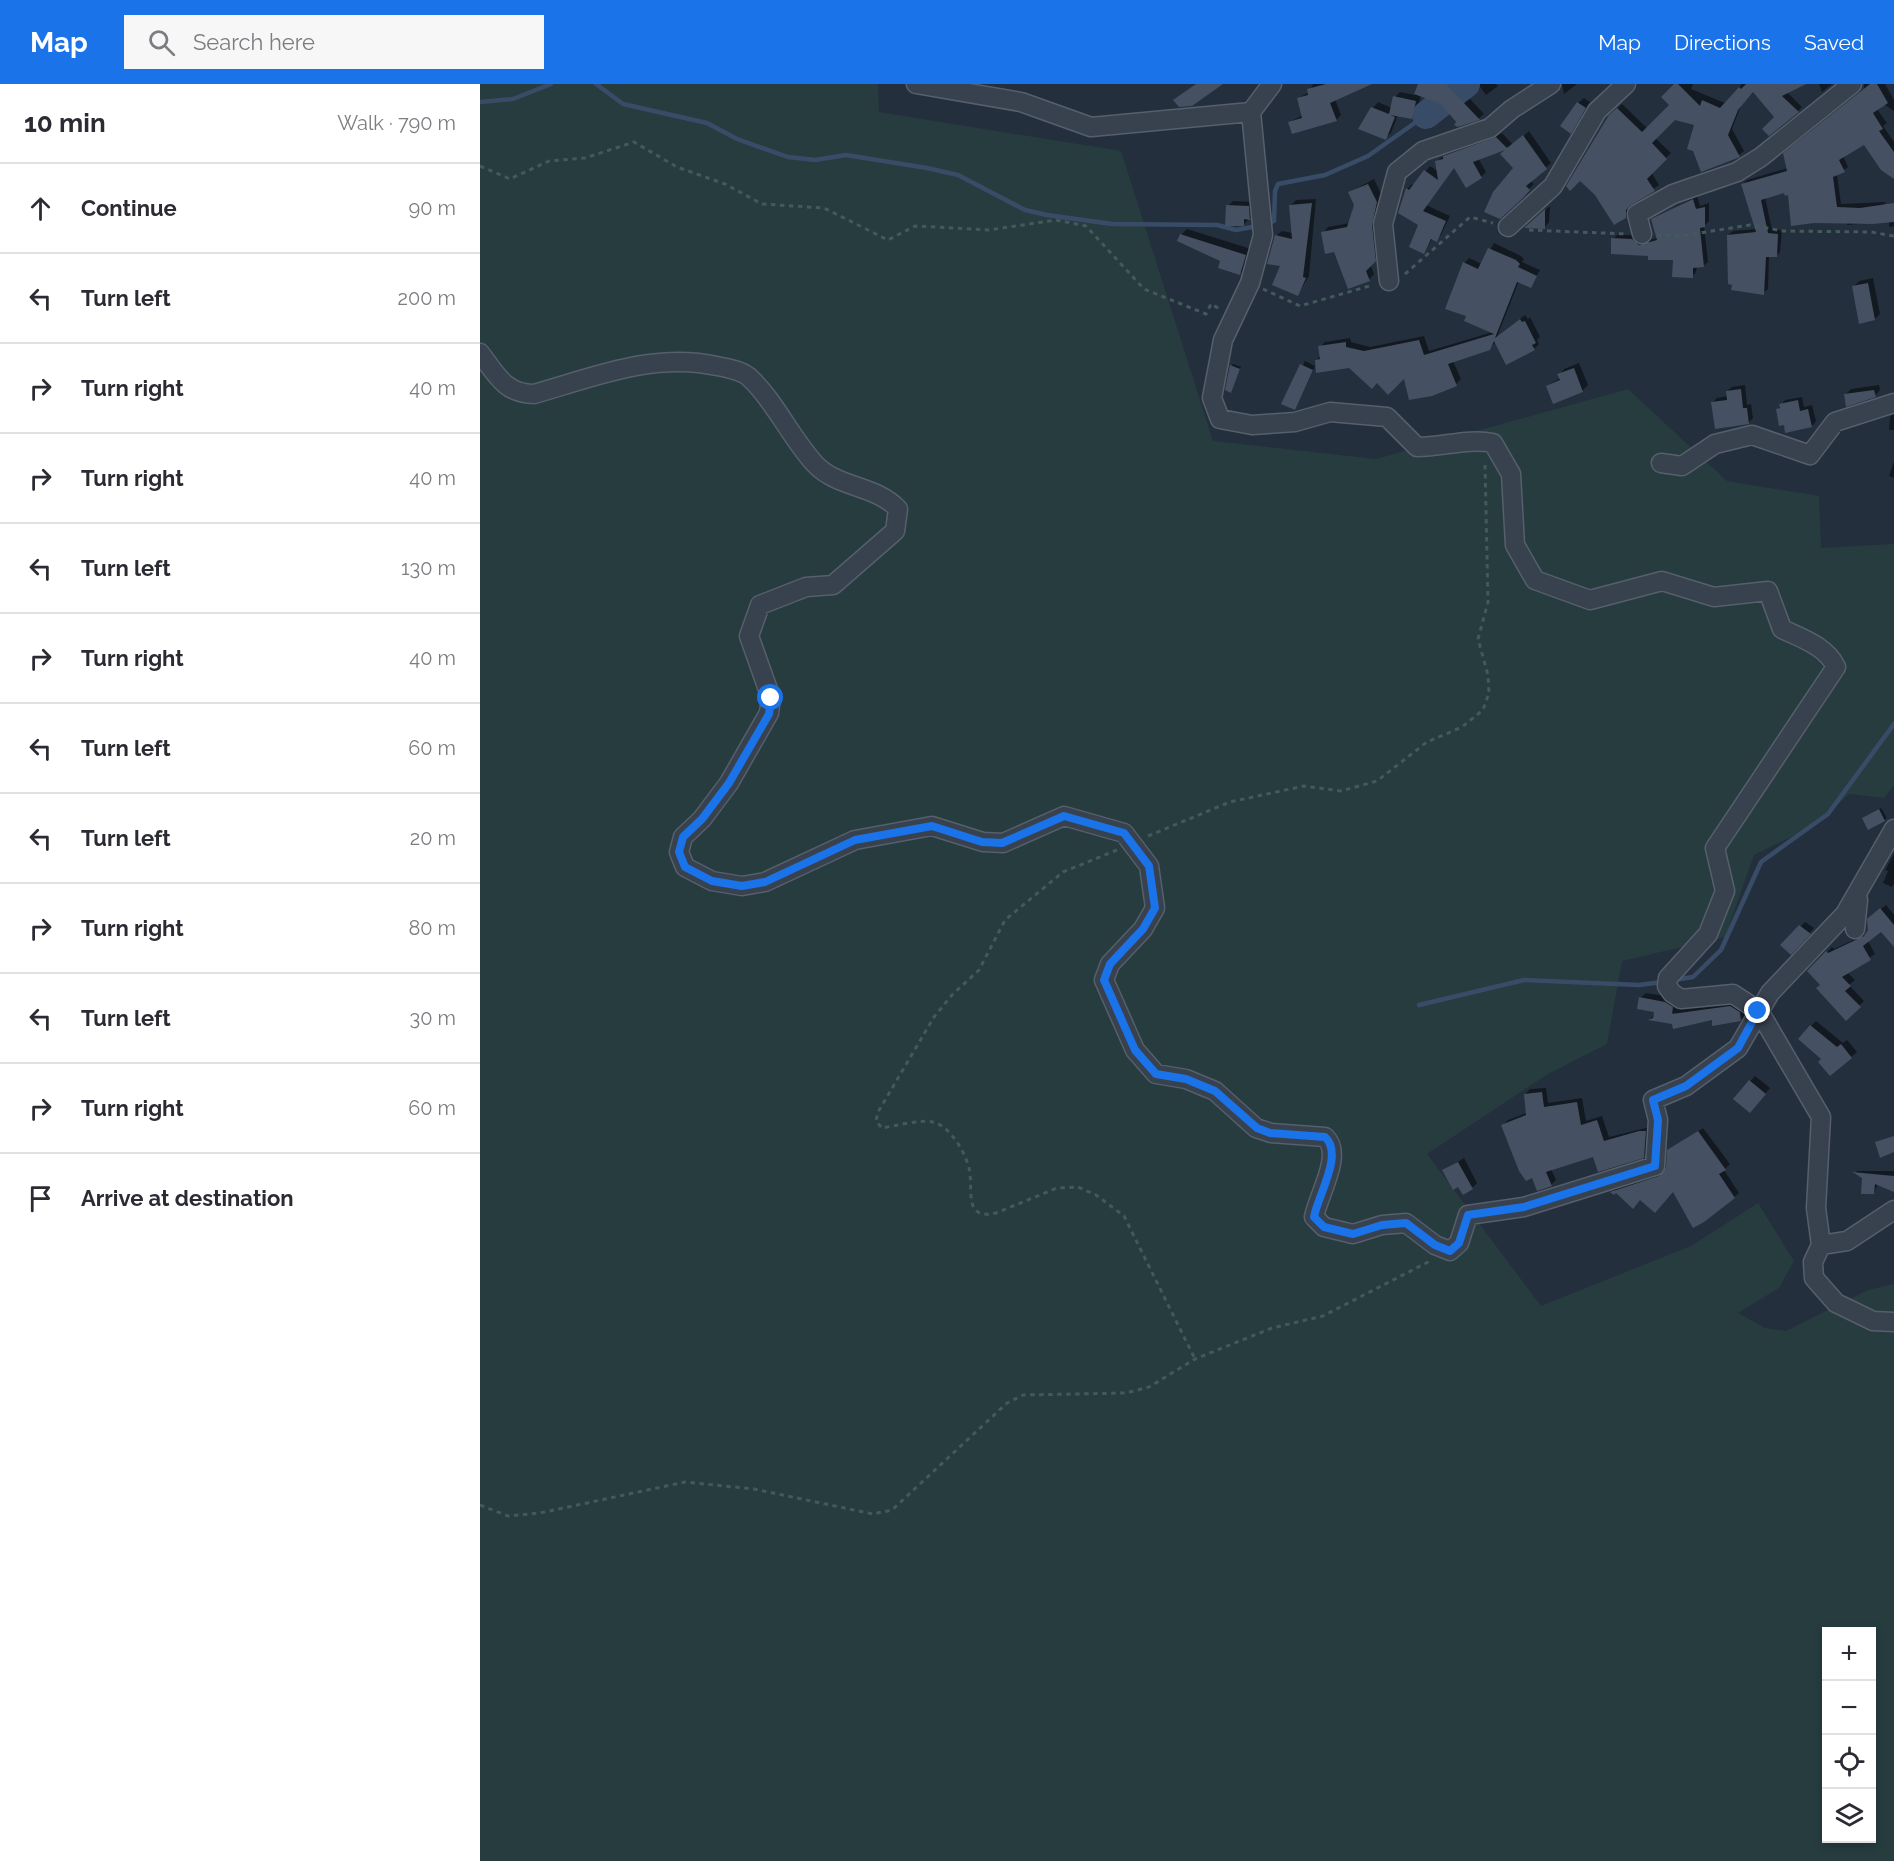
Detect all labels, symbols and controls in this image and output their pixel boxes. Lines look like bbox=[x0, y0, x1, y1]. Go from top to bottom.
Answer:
search box bbox=[124, 15, 544, 69]
text: Map bbox=[30, 26, 88, 59]
icon: search bbox=[145, 26, 178, 59]
text: Search here bbox=[193, 29, 315, 55]
text: Map bbox=[1598, 30, 1641, 55]
text: Directions bbox=[1674, 30, 1771, 55]
text: Saved bbox=[1804, 30, 1864, 55]
text: 10 min bbox=[24, 108, 106, 138]
text: Walk · 790 m bbox=[337, 111, 456, 135]
icon: ahead bbox=[24, 192, 57, 225]
text: Continue bbox=[81, 195, 177, 221]
text: 90 m bbox=[409, 196, 456, 220]
icon: left bbox=[24, 282, 57, 315]
text: Turn left bbox=[81, 285, 171, 311]
text: 200 m bbox=[398, 286, 456, 310]
icon: right bbox=[24, 372, 57, 405]
text: Turn right bbox=[81, 375, 184, 401]
text: 40 m bbox=[409, 376, 456, 400]
icon: right bbox=[24, 462, 57, 495]
text: Turn right bbox=[81, 465, 184, 491]
text: 40 m bbox=[409, 466, 456, 490]
icon: left bbox=[24, 552, 57, 585]
text: Turn left bbox=[81, 555, 171, 581]
text: 130 m bbox=[401, 556, 456, 580]
icon: right bbox=[24, 642, 57, 675]
text: Turn right bbox=[81, 645, 184, 671]
text: 40 m bbox=[409, 646, 456, 670]
route start bbox=[757, 684, 783, 710]
icon: left bbox=[24, 732, 57, 765]
text: Turn left bbox=[81, 735, 171, 761]
text: 60 m bbox=[408, 736, 456, 760]
icon: left bbox=[24, 822, 57, 855]
text: Turn left bbox=[81, 825, 171, 851]
text: 20 m bbox=[410, 826, 456, 850]
icon: right bbox=[24, 912, 57, 945]
text: Turn right bbox=[81, 915, 184, 941]
text: 80 m bbox=[408, 916, 456, 940]
route end bbox=[1744, 997, 1770, 1023]
icon: left bbox=[24, 1002, 57, 1035]
text: Turn left bbox=[81, 1005, 171, 1031]
text: 30 m bbox=[410, 1006, 456, 1030]
icon: right bbox=[24, 1092, 57, 1125]
text: Turn right bbox=[81, 1095, 184, 1121]
text: 60 m bbox=[408, 1096, 456, 1120]
icon: arrive bbox=[24, 1182, 57, 1215]
text: Arrive at destination bbox=[81, 1185, 294, 1211]
map controls bbox=[1822, 1627, 1876, 1843]
button: + bbox=[1822, 1627, 1876, 1681]
button: − bbox=[1822, 1681, 1876, 1735]
button: locate bbox=[1822, 1735, 1876, 1789]
button: layers bbox=[1822, 1789, 1876, 1843]

